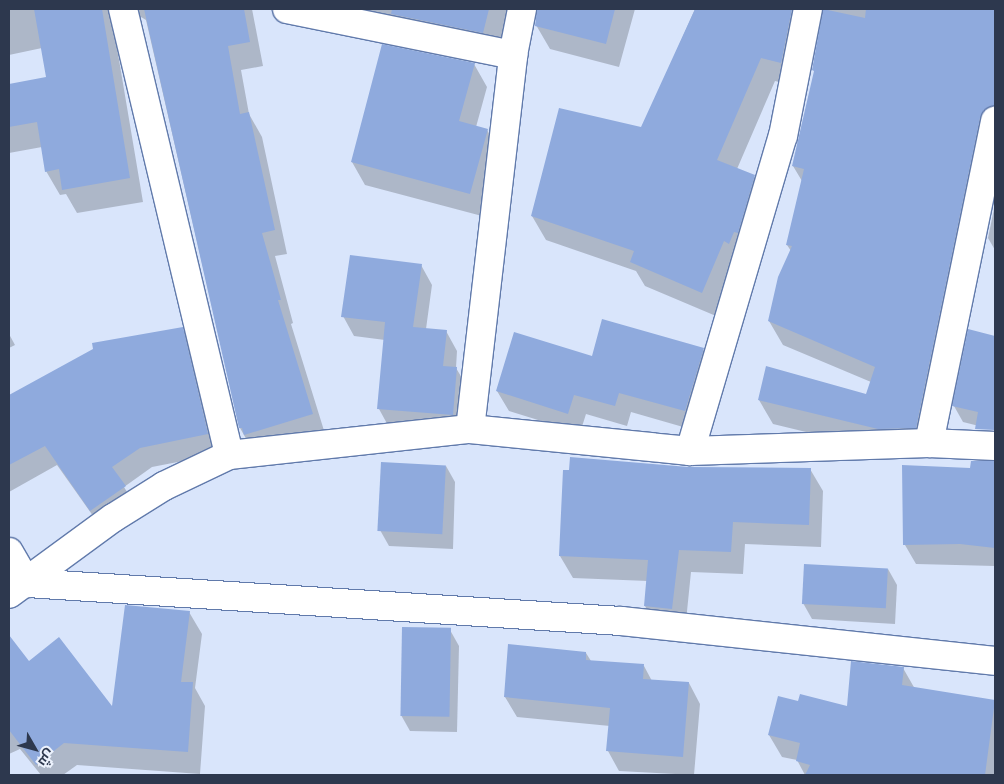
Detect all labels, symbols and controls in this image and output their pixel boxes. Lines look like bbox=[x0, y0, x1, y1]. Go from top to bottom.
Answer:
north arrow bbox=[10, 724, 60, 774]
text: ش bbox=[34, 746, 59, 771]

